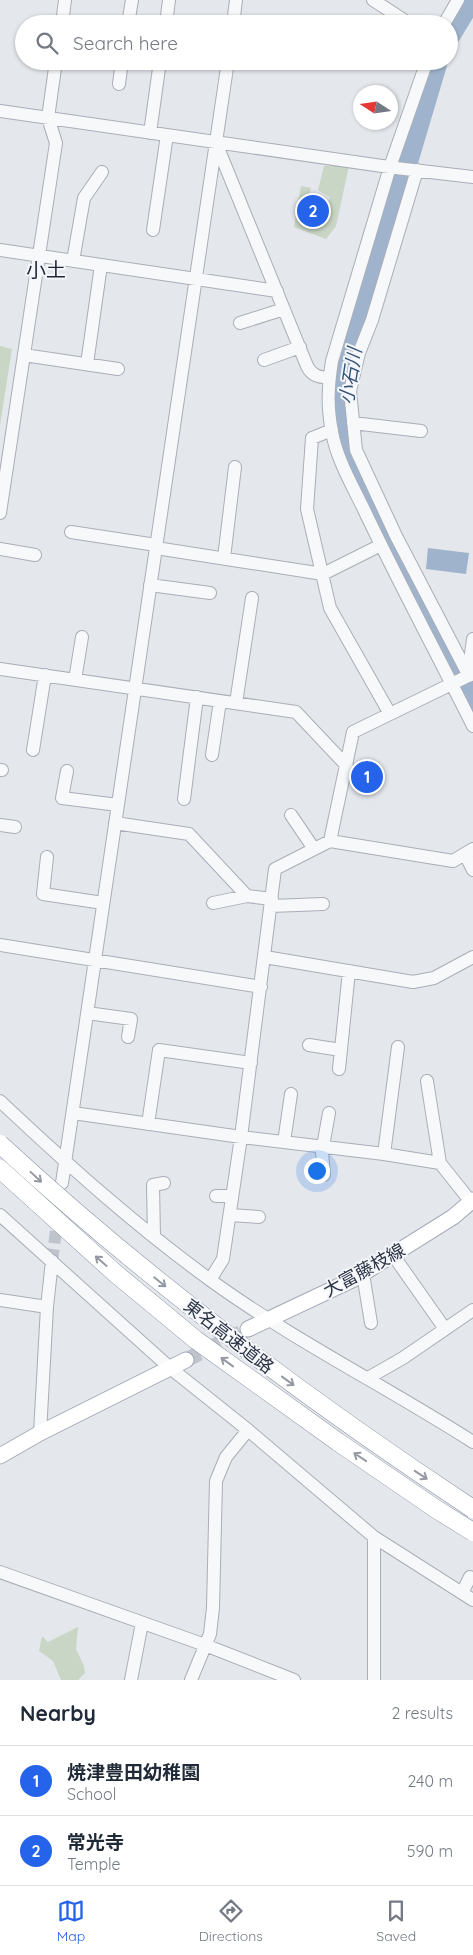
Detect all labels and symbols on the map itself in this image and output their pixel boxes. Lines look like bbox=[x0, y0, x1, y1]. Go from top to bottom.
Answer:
north arrow bbox=[353, 85, 398, 130]
pin: 2 bbox=[297, 192, 329, 230]
district label: 小土 bbox=[26, 257, 66, 282]
water label: 小石川 bbox=[334, 344, 367, 406]
pin: 1 bbox=[351, 758, 383, 796]
your location bbox=[304, 1158, 330, 1184]
one-way arrow bbox=[29, 1171, 42, 1183]
street label: 大富藤枝線 bbox=[319, 1238, 409, 1302]
one-way arrow bbox=[94, 1255, 107, 1266]
one-way arrow bbox=[153, 1276, 166, 1287]
street label: 東名高速道路 bbox=[179, 1294, 279, 1378]
one-way arrow bbox=[220, 1357, 234, 1367]
one-way arrow bbox=[281, 1376, 295, 1386]
one-way arrow bbox=[353, 1452, 367, 1462]
one-way arrow bbox=[414, 1470, 428, 1480]

